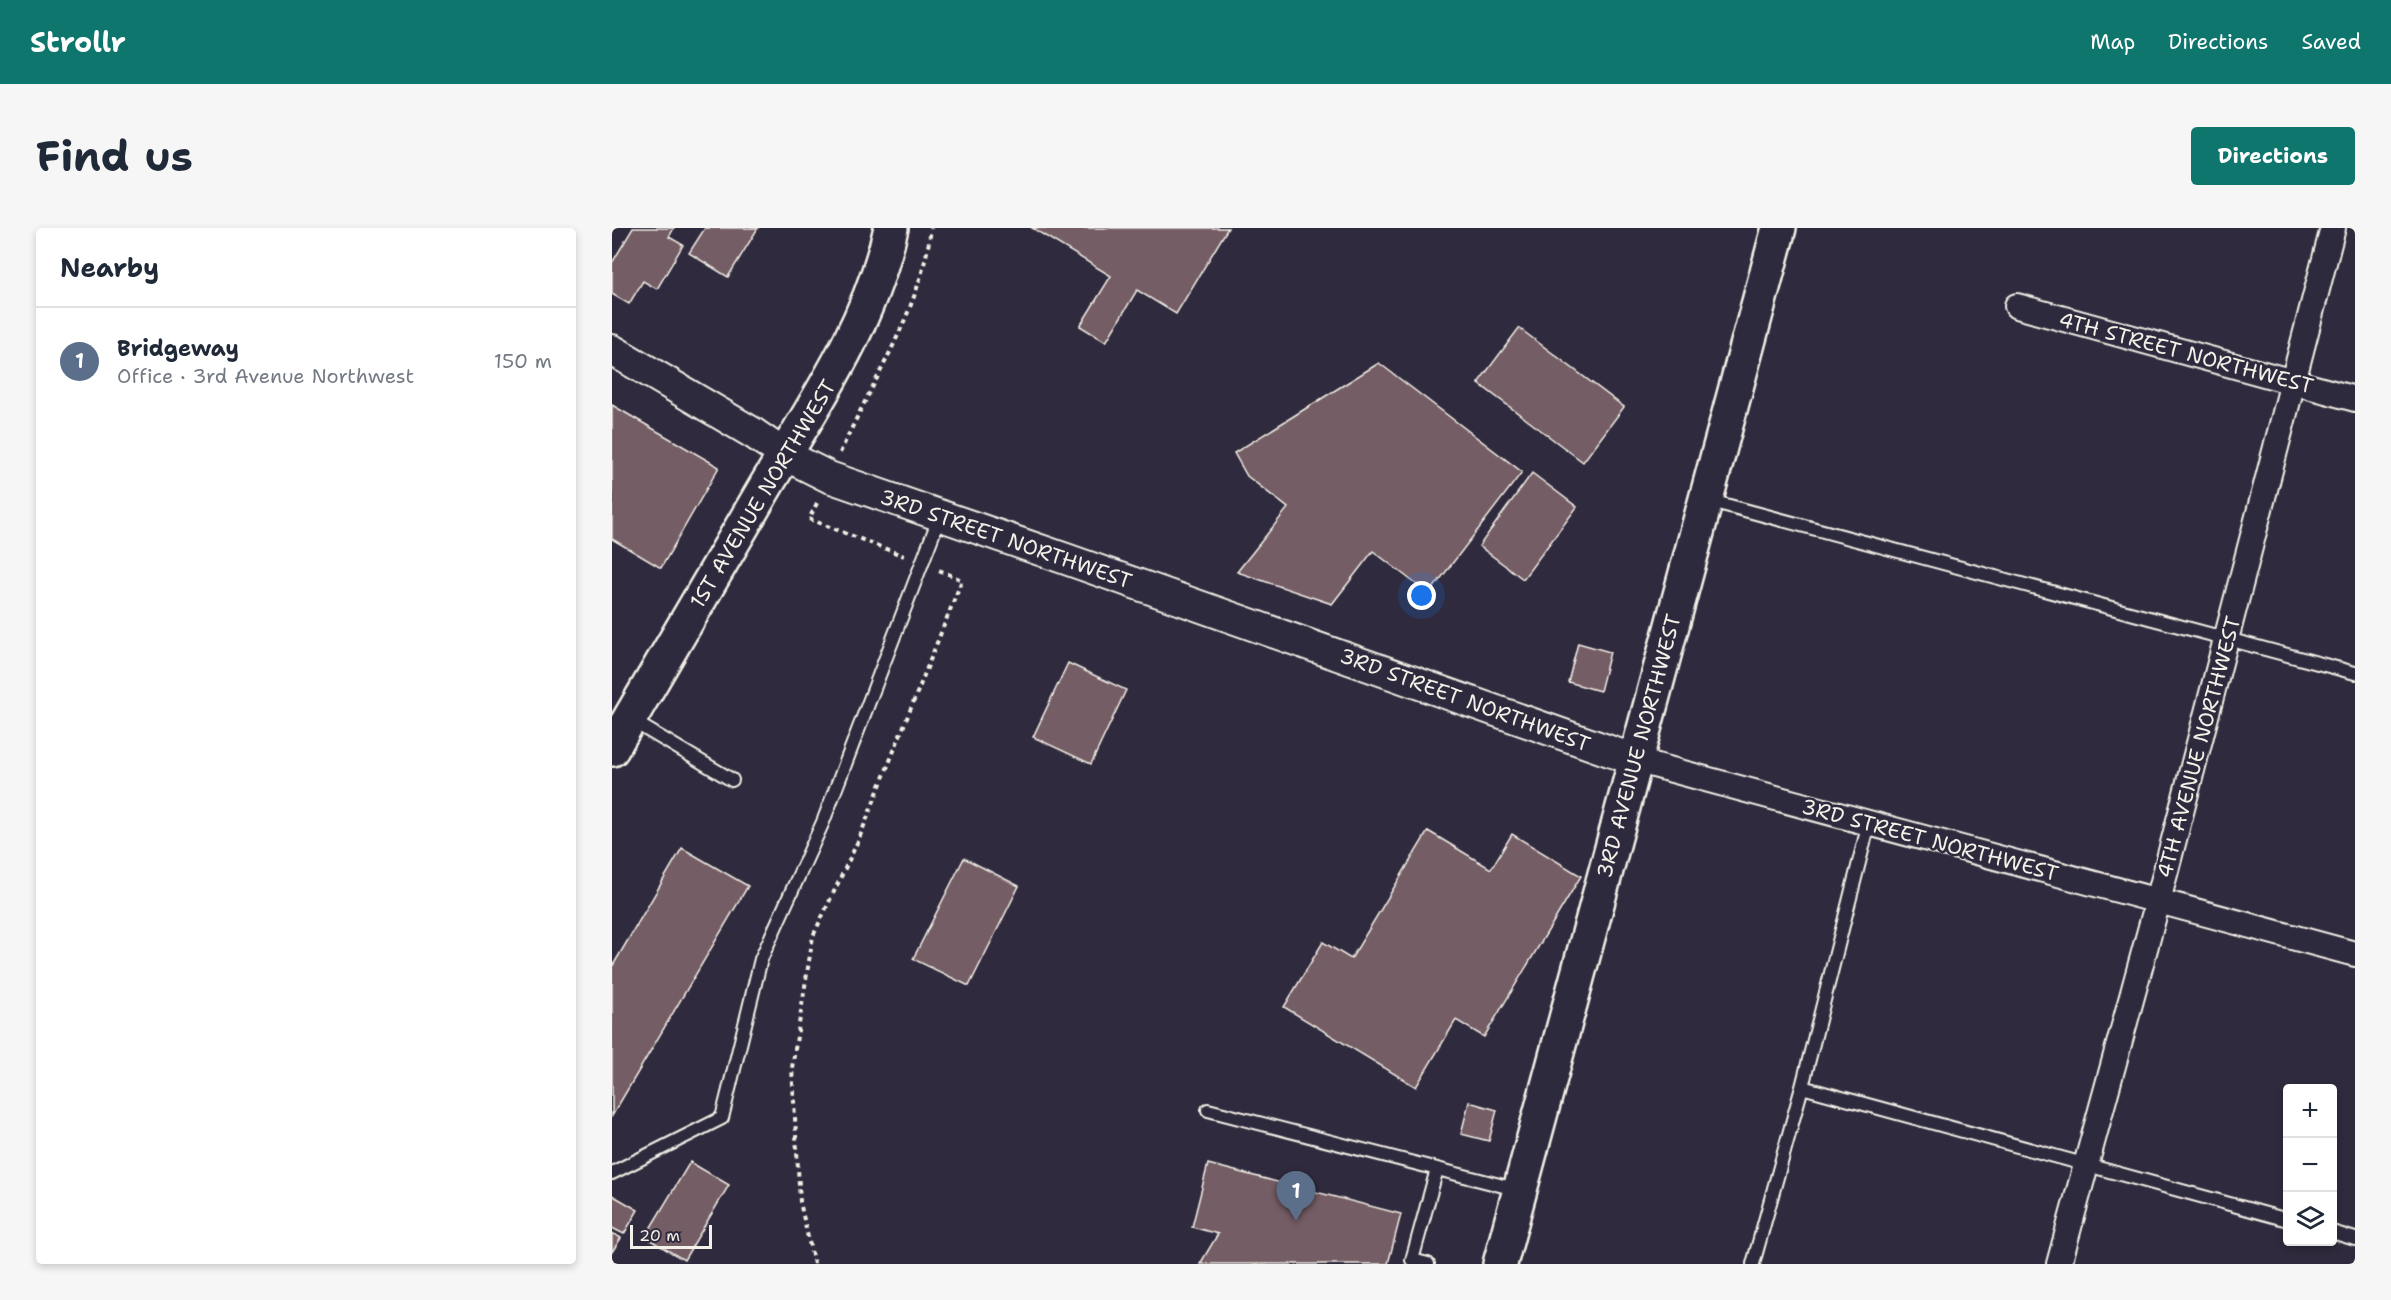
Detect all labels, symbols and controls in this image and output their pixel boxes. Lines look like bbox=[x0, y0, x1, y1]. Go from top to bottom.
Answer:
text: Strollr bbox=[30, 23, 126, 61]
text: Map bbox=[2090, 28, 2135, 56]
text: Directions bbox=[2168, 28, 2268, 56]
text: Saved bbox=[2301, 28, 2361, 56]
button: Directions bbox=[2191, 127, 2355, 185]
text: Find us bbox=[36, 128, 193, 184]
text: Nearby bbox=[60, 250, 159, 285]
street label: 4TH STREET NORTHWEST bbox=[2056, 306, 2316, 400]
text: Bridgeway bbox=[117, 334, 239, 363]
text: 1 bbox=[75, 348, 84, 374]
text: 150 m bbox=[494, 348, 552, 374]
text: Office · 3rd Avenue Northwest bbox=[117, 363, 414, 389]
street label: 1ST AVENUE NORTHWEST bbox=[684, 375, 842, 613]
street label: 3RD STREET NORTHWEST bbox=[876, 483, 1136, 595]
your location bbox=[1407, 581, 1436, 610]
street label: 3RD AVENUE NORTHWEST bbox=[1590, 611, 1688, 881]
street label: 4TH AVENUE NORTHWEST bbox=[2151, 613, 2247, 881]
street label: 3RD STREET NORTHWEST bbox=[1336, 642, 1594, 758]
street label: 3RD STREET NORTHWEST bbox=[1799, 792, 2061, 888]
map controls bbox=[2283, 1084, 2337, 1246]
button: + bbox=[2283, 1084, 2337, 1138]
button: − bbox=[2283, 1138, 2337, 1192]
pin: 1 bbox=[1276, 1172, 1316, 1221]
button: layers bbox=[2283, 1192, 2337, 1246]
scale bar bbox=[630, 1222, 712, 1250]
text: 20 m bbox=[639, 1225, 680, 1246]

